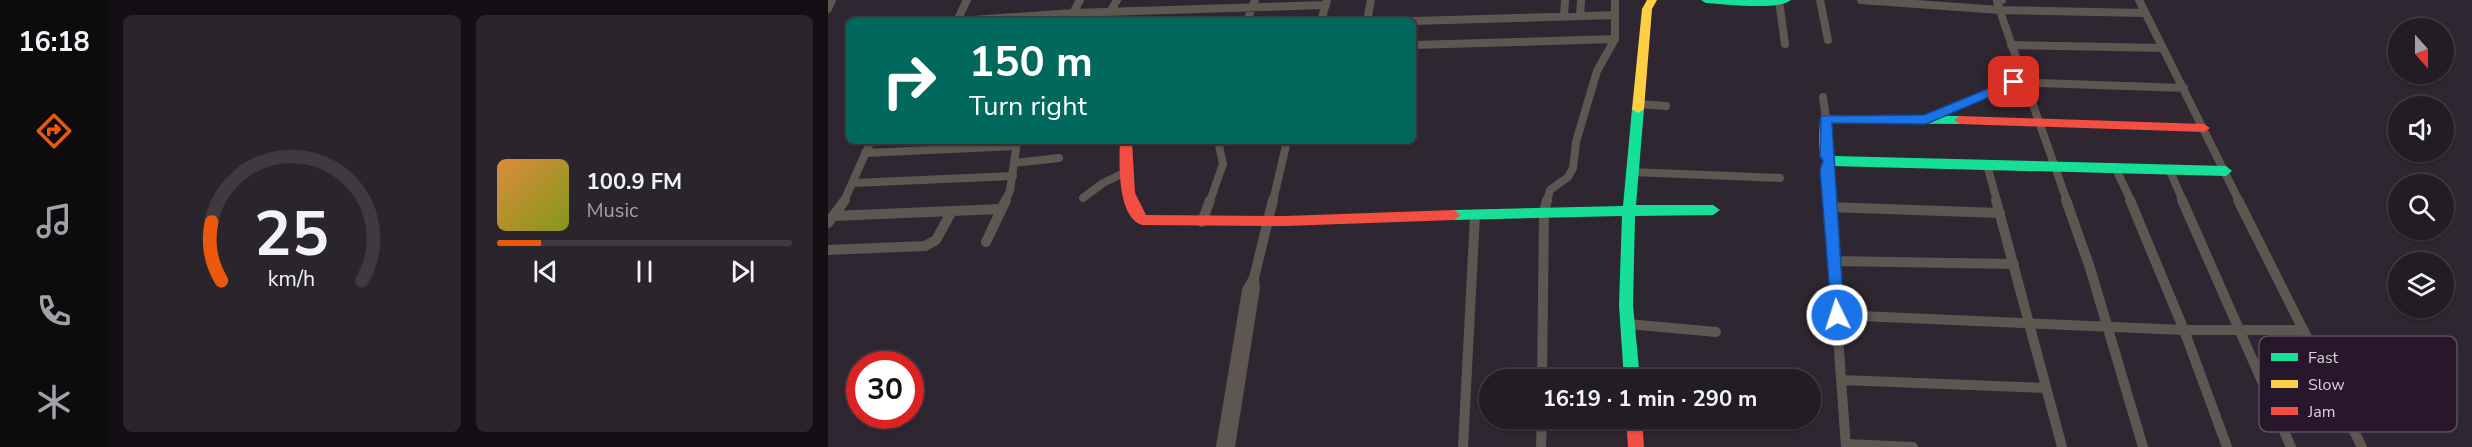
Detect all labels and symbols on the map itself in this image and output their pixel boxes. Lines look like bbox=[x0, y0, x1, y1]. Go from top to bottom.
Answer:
north arrow bbox=[2388, 18, 2454, 84]
pin bbox=[1988, 56, 2039, 107]
position arrow bbox=[1805, 283, 1869, 347]
legend bbox=[2259, 336, 2457, 432]
text: Fast bbox=[2308, 347, 2339, 369]
speed limit sign: 30 bbox=[846, 351, 924, 429]
text: Slow bbox=[2308, 374, 2345, 396]
text: Jam bbox=[2307, 401, 2335, 423]

